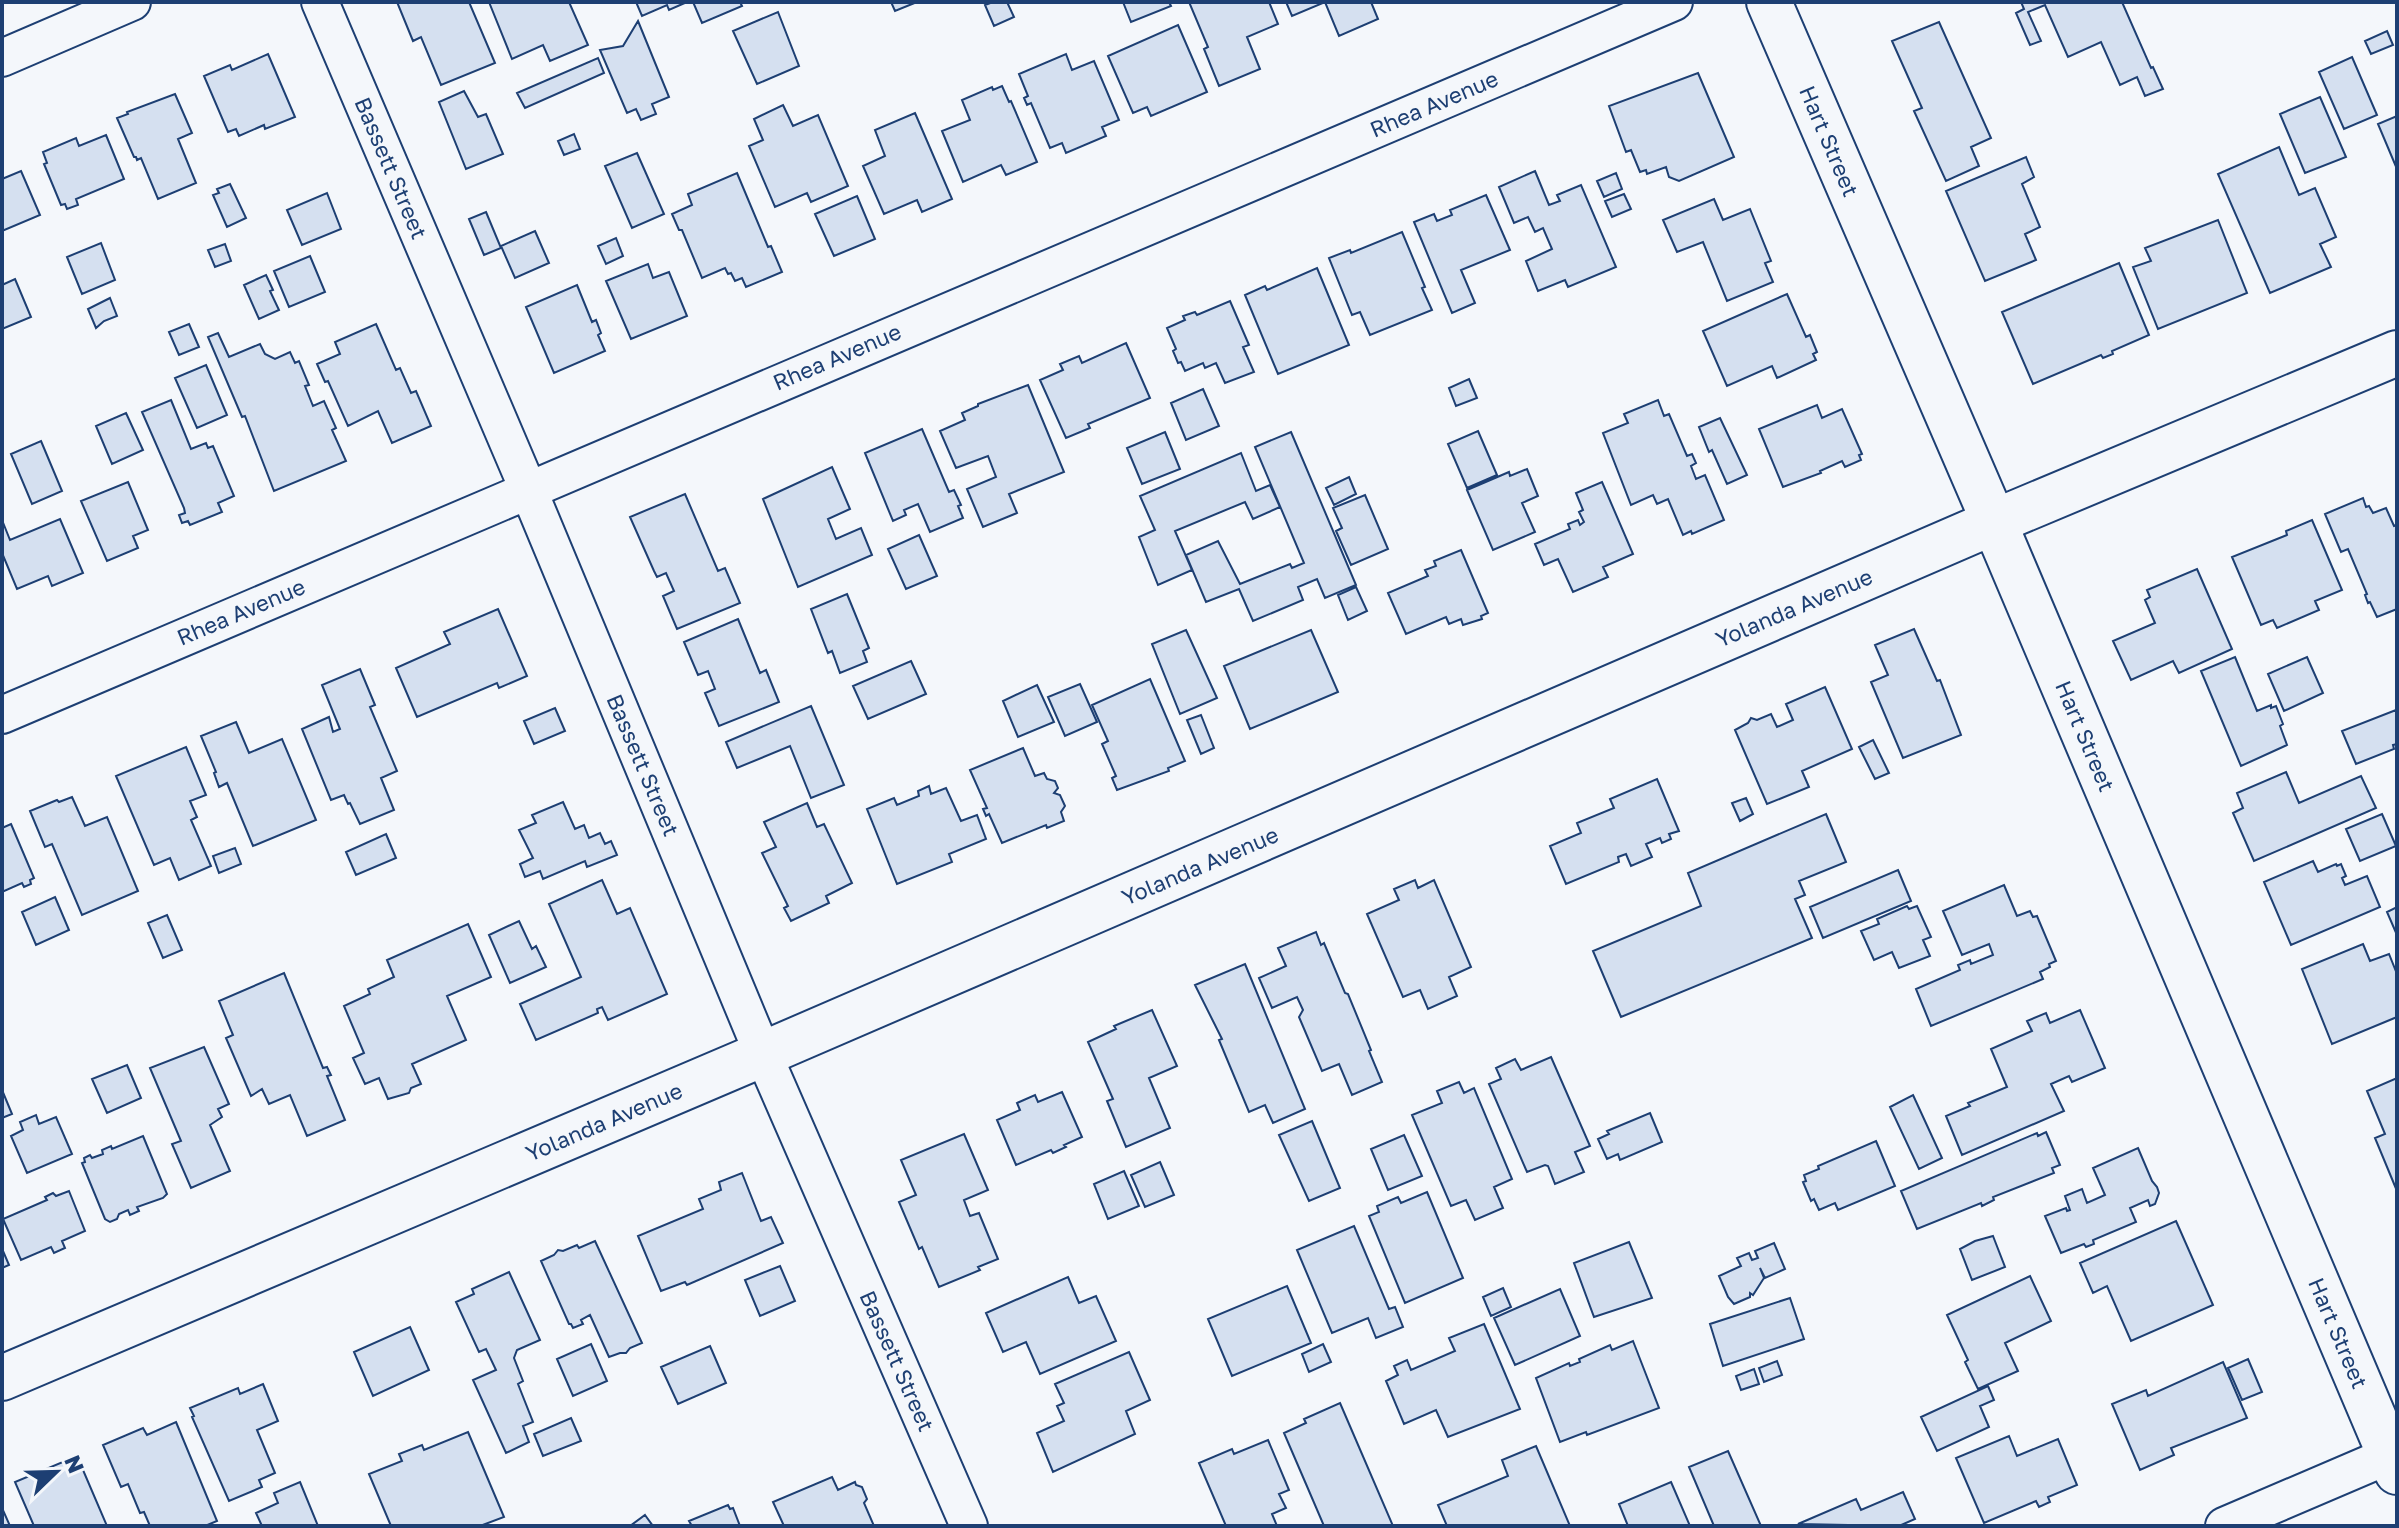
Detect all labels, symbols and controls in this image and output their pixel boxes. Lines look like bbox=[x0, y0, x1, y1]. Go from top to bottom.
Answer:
street label: Rhea Avenue bbox=[1366, 64, 1502, 143]
street label: Hart Street bbox=[1794, 81, 1865, 200]
street label: Bassett Street bbox=[349, 93, 433, 243]
street label: Rhea Avenue bbox=[769, 317, 905, 396]
street label: Yolanda Avenue bbox=[1711, 562, 1876, 653]
street label: Rhea Avenue bbox=[173, 572, 309, 651]
street label: Hart Street bbox=[2050, 676, 2121, 795]
street label: Bassett Street bbox=[601, 690, 685, 840]
street label: Yolanda Avenue bbox=[1117, 820, 1282, 911]
street label: Yolanda Avenue bbox=[521, 1076, 686, 1167]
street label: Hart Street bbox=[2303, 1273, 2374, 1392]
street label: Bassett Street bbox=[854, 1286, 941, 1435]
north arrow bbox=[16, 1432, 96, 1512]
text: N bbox=[59, 1451, 91, 1477]

